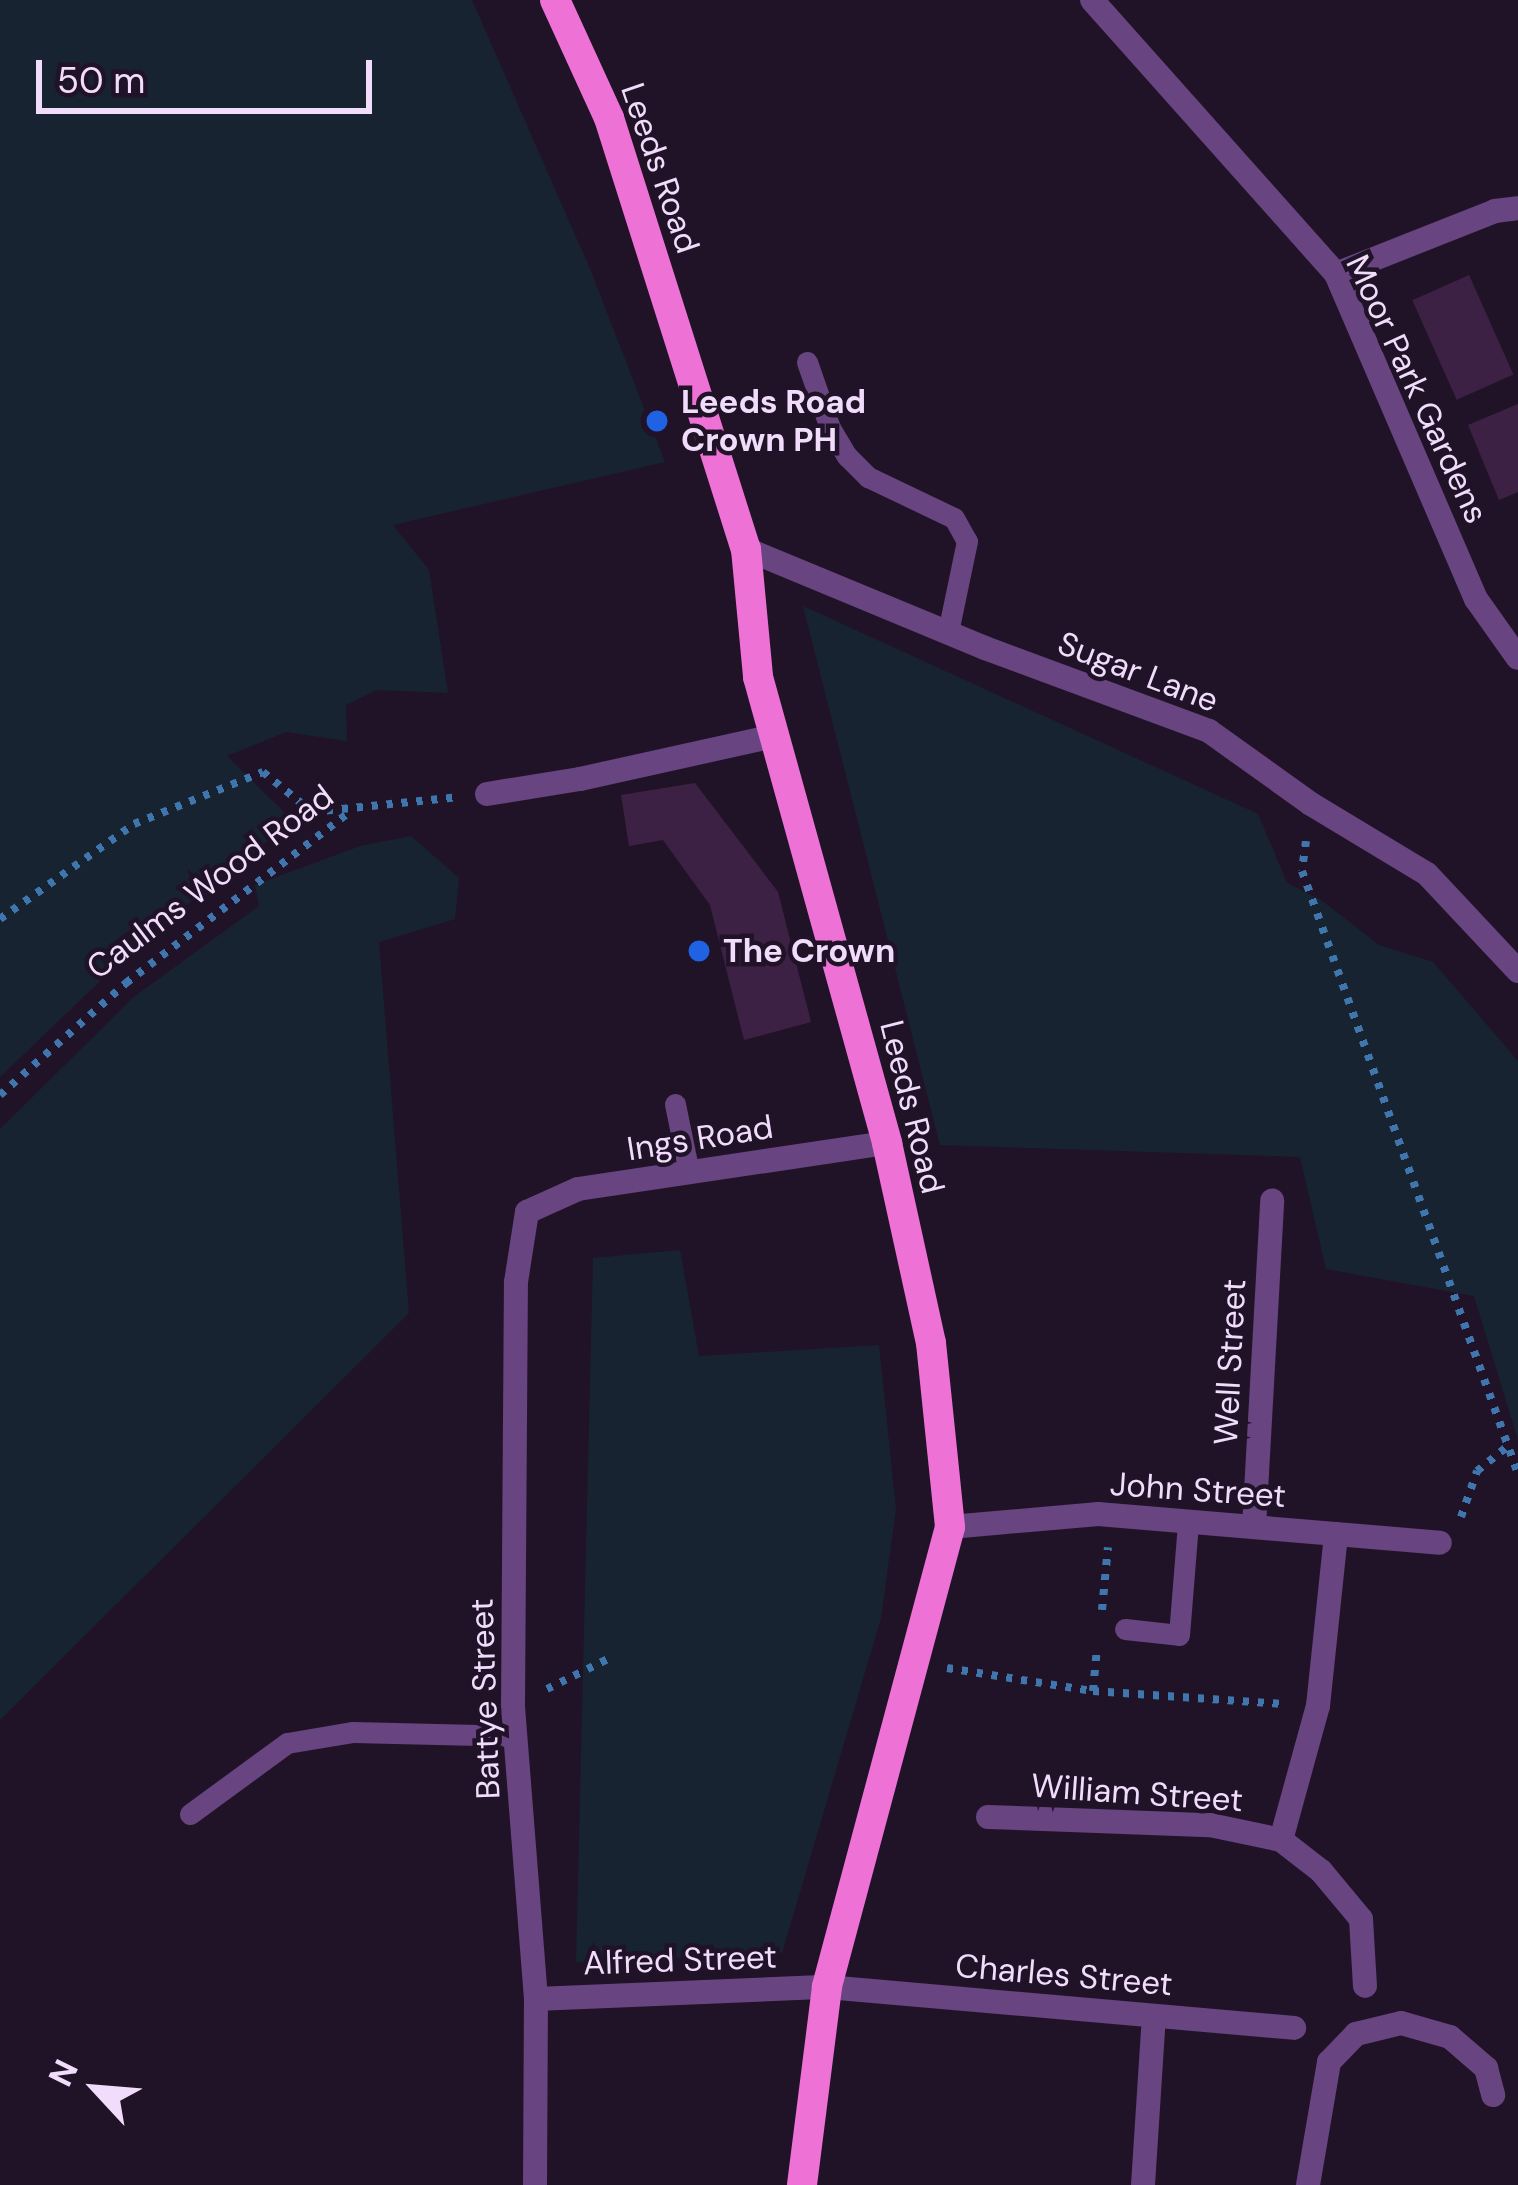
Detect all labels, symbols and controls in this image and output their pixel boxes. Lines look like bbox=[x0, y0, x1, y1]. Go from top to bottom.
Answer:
scale bar bbox=[42, 36, 378, 110]
text: 50 m bbox=[57, 57, 145, 104]
street label: Leeds Road bbox=[612, 78, 708, 258]
street label: Moor Park Gardens bbox=[1337, 249, 1497, 529]
place label: Leeds Road Crown PH bbox=[681, 382, 866, 460]
marker: Leeds Road Crown PH bbox=[644, 408, 670, 434]
street label: Sugar Lane bbox=[1052, 623, 1224, 721]
street label: Caulms Wood Road bbox=[79, 776, 341, 988]
place label: The Crown bbox=[723, 931, 895, 971]
marker: The Crown bbox=[686, 938, 712, 964]
street label: Leeds Road bbox=[871, 1016, 953, 1198]
street label: Ings Road bbox=[624, 1107, 776, 1169]
street label: Well Street bbox=[1206, 1278, 1254, 1446]
street label: John Street bbox=[1109, 1464, 1287, 1516]
street label: Battye Street bbox=[462, 1598, 508, 1800]
street label: William Street bbox=[1030, 1766, 1244, 1820]
street label: Alfred Street bbox=[582, 1937, 778, 1983]
street label: Charles Street bbox=[954, 1946, 1174, 2004]
north arrow bbox=[36, 2029, 156, 2149]
text: N bbox=[39, 2053, 88, 2093]

